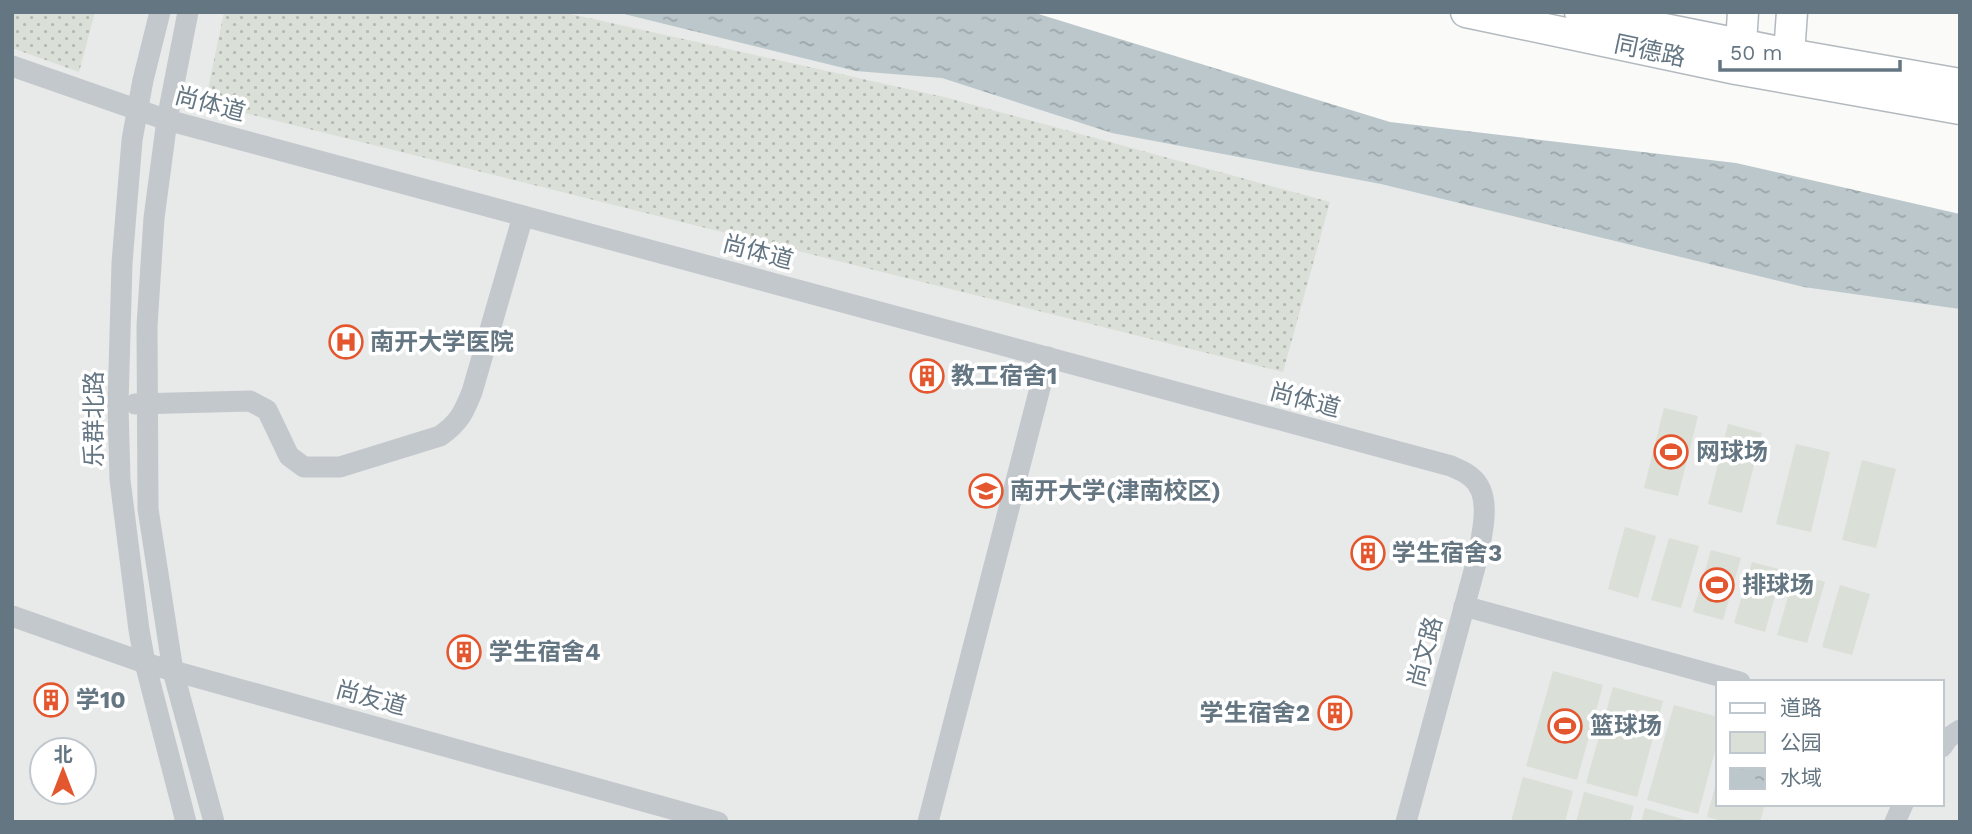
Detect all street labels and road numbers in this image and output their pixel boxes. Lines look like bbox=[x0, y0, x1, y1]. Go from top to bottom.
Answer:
street label: 同德路 bbox=[1612, 30, 1688, 72]
street label: 尚体道 bbox=[172, 81, 248, 127]
street label: 尚体道 bbox=[720, 229, 796, 275]
street label: 乐群北路 bbox=[80, 371, 108, 467]
street label: 尚体道 bbox=[1267, 377, 1343, 423]
street label: 尚文路 bbox=[1402, 614, 1448, 690]
street label: 尚友道 bbox=[333, 675, 409, 721]

